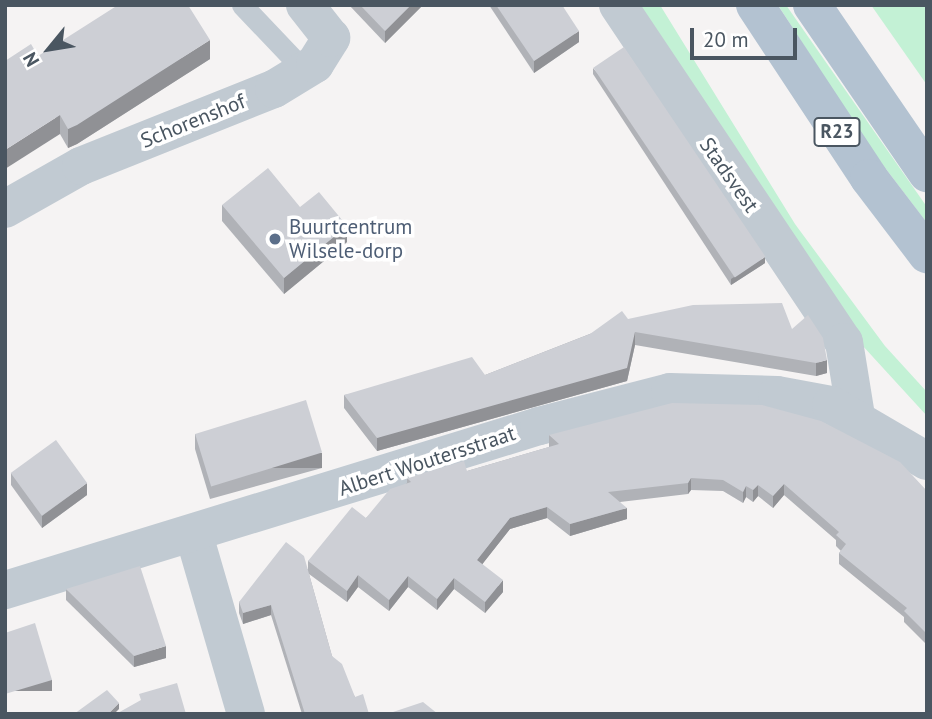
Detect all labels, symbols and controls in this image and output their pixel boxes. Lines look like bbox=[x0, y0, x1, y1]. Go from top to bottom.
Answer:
north arrow bbox=[14, 14, 84, 84]
scale bar bbox=[694, 14, 801, 58]
text: 20 m bbox=[703, 26, 749, 53]
text: N bbox=[17, 48, 44, 71]
street label: Schorenshof bbox=[137, 89, 249, 153]
road number: R23 bbox=[812, 116, 862, 148]
street label: Stadsvest bbox=[694, 133, 764, 217]
place label: Buurtcentrum Wilsele-dorp bbox=[289, 214, 412, 264]
marker: Buurtcentrum Wilsele-dorp bbox=[267, 231, 283, 247]
street label: Albert Woutersstraat bbox=[335, 420, 519, 502]

